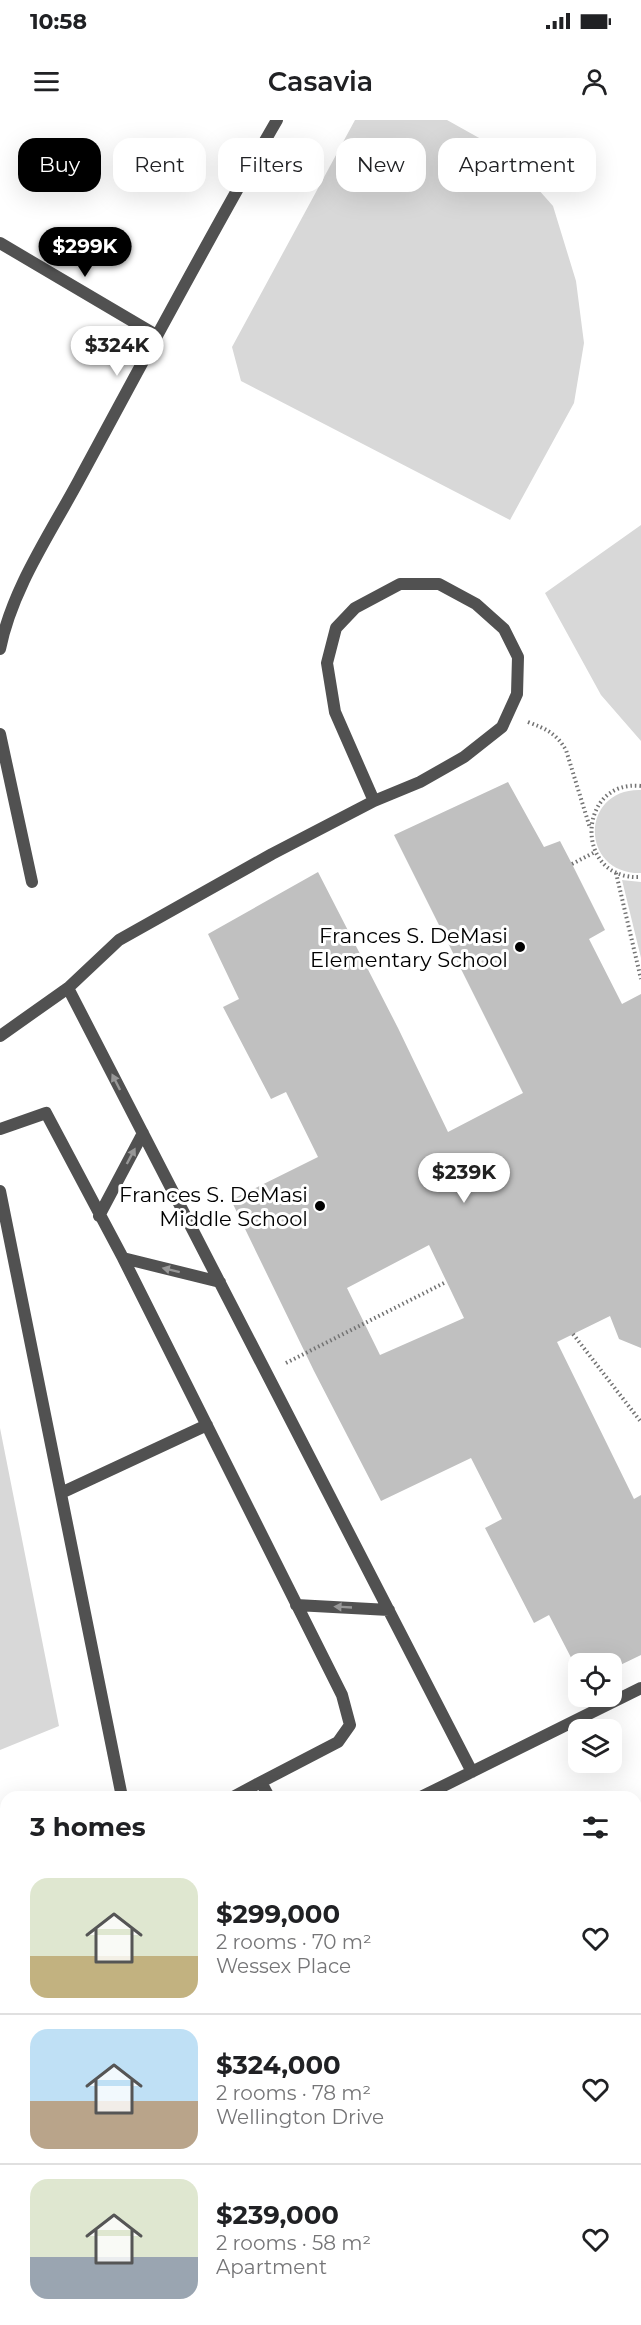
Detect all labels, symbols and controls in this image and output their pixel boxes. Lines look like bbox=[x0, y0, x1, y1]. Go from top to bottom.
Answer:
text: 10:58 bbox=[30, 8, 87, 35]
icon: menu bbox=[30, 65, 63, 98]
text: Casavia bbox=[268, 65, 373, 98]
icon: person bbox=[578, 65, 611, 98]
chip: Buy bbox=[18, 138, 101, 192]
chip: Rent bbox=[113, 138, 206, 192]
chip: Filters bbox=[218, 138, 324, 192]
chip: New bbox=[336, 138, 426, 192]
chip: Apartment bbox=[438, 138, 596, 192]
pin: $299K bbox=[43, 227, 127, 278]
text: $299K bbox=[53, 234, 117, 258]
pin: $324K bbox=[75, 326, 159, 377]
text: $324K bbox=[85, 333, 149, 357]
place label: Frances S. DeMasi Elementary School bbox=[310, 923, 508, 972]
marker: Frances S. DeMasi Elementary School bbox=[513, 940, 527, 954]
one-way arrow bbox=[112, 1073, 121, 1090]
one-way arrow bbox=[126, 1147, 136, 1164]
pin: $239K bbox=[422, 1153, 506, 1204]
text: $239K bbox=[432, 1160, 496, 1184]
place label: Frances S. DeMasi Middle School bbox=[119, 1182, 308, 1231]
marker: Frances S. DeMasi Middle School bbox=[313, 1199, 327, 1213]
one-way arrow bbox=[162, 1264, 181, 1274]
one-way arrow bbox=[333, 1603, 352, 1612]
map controls bbox=[568, 1653, 622, 1773]
button: locate bbox=[568, 1653, 622, 1707]
button: layers bbox=[568, 1719, 622, 1773]
text: 3 homes bbox=[30, 1811, 145, 1843]
icon: filters bbox=[579, 1811, 612, 1844]
text: $299,000 bbox=[216, 1898, 340, 1930]
icon: home bbox=[78, 1902, 150, 1974]
icon: heart bbox=[579, 1922, 612, 1955]
text: 2 rooms · 70 m² bbox=[216, 1930, 372, 1954]
text: Wessex Place bbox=[216, 1954, 351, 1978]
text: $324,000 bbox=[216, 2049, 341, 2081]
icon: home bbox=[78, 2053, 150, 2125]
icon: heart bbox=[579, 2073, 612, 2106]
text: 2 rooms · 78 m² bbox=[216, 2081, 371, 2105]
text: Wellington Drive bbox=[216, 2105, 384, 2129]
text: $239,000 bbox=[216, 2199, 339, 2231]
icon: home bbox=[78, 2203, 150, 2275]
icon: heart bbox=[579, 2223, 612, 2256]
text: 2 rooms · 58 m² bbox=[216, 2231, 371, 2255]
text: Apartment bbox=[216, 2255, 327, 2279]

